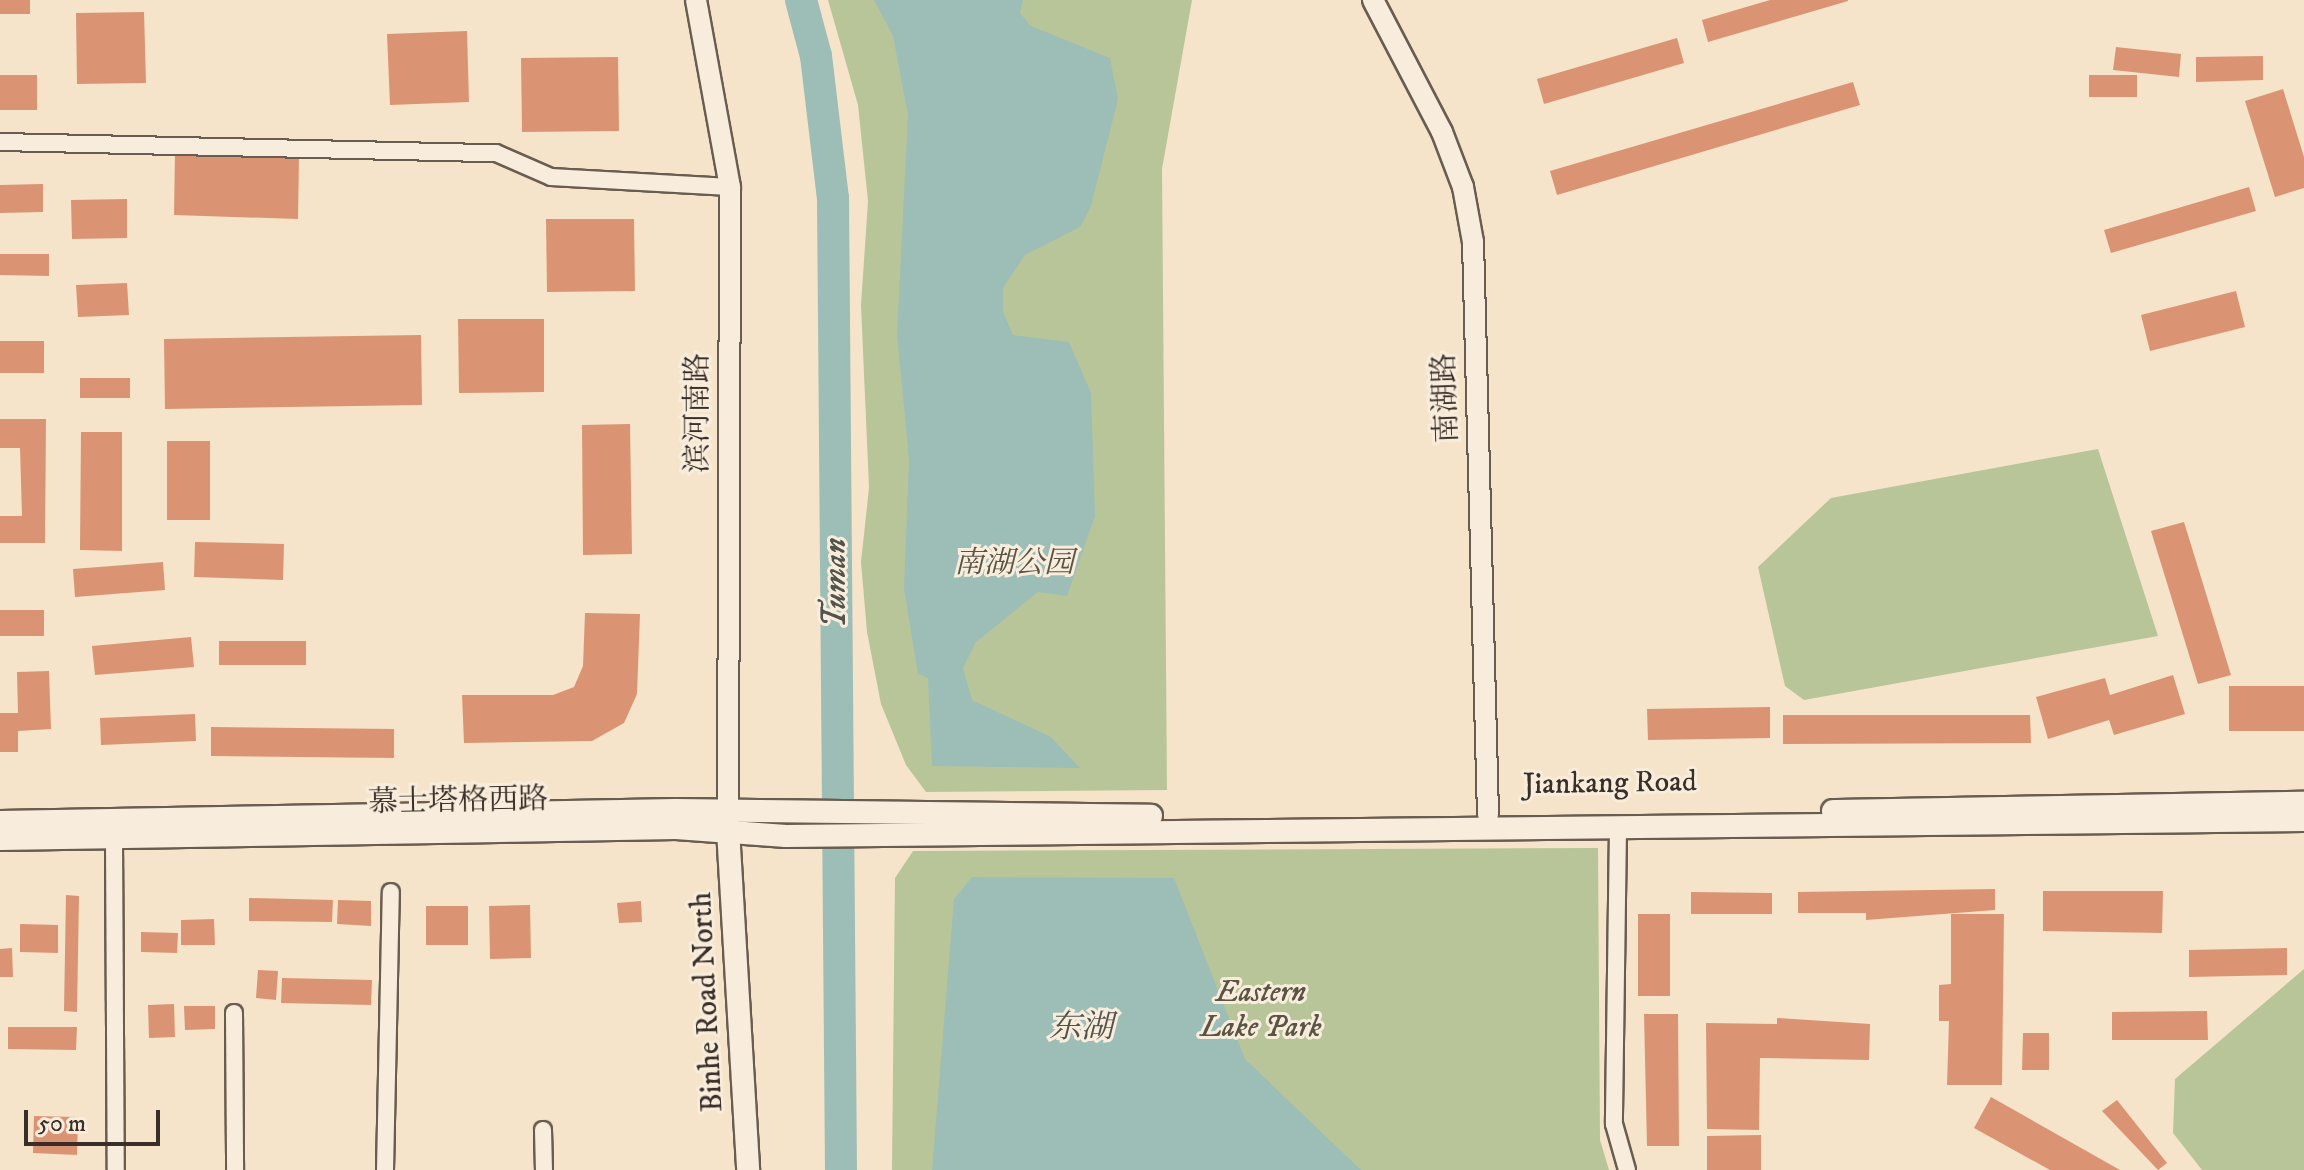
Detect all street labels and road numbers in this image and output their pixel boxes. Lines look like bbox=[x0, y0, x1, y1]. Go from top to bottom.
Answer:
street label: 南湖路 bbox=[1427, 352, 1467, 444]
street label: 滨河南路 bbox=[681, 353, 717, 473]
street label: Jiankang Road bbox=[1523, 764, 1697, 804]
street label: 慕士塔格西路 bbox=[368, 782, 548, 822]
street label: Binhe Road North bbox=[684, 891, 732, 1113]

